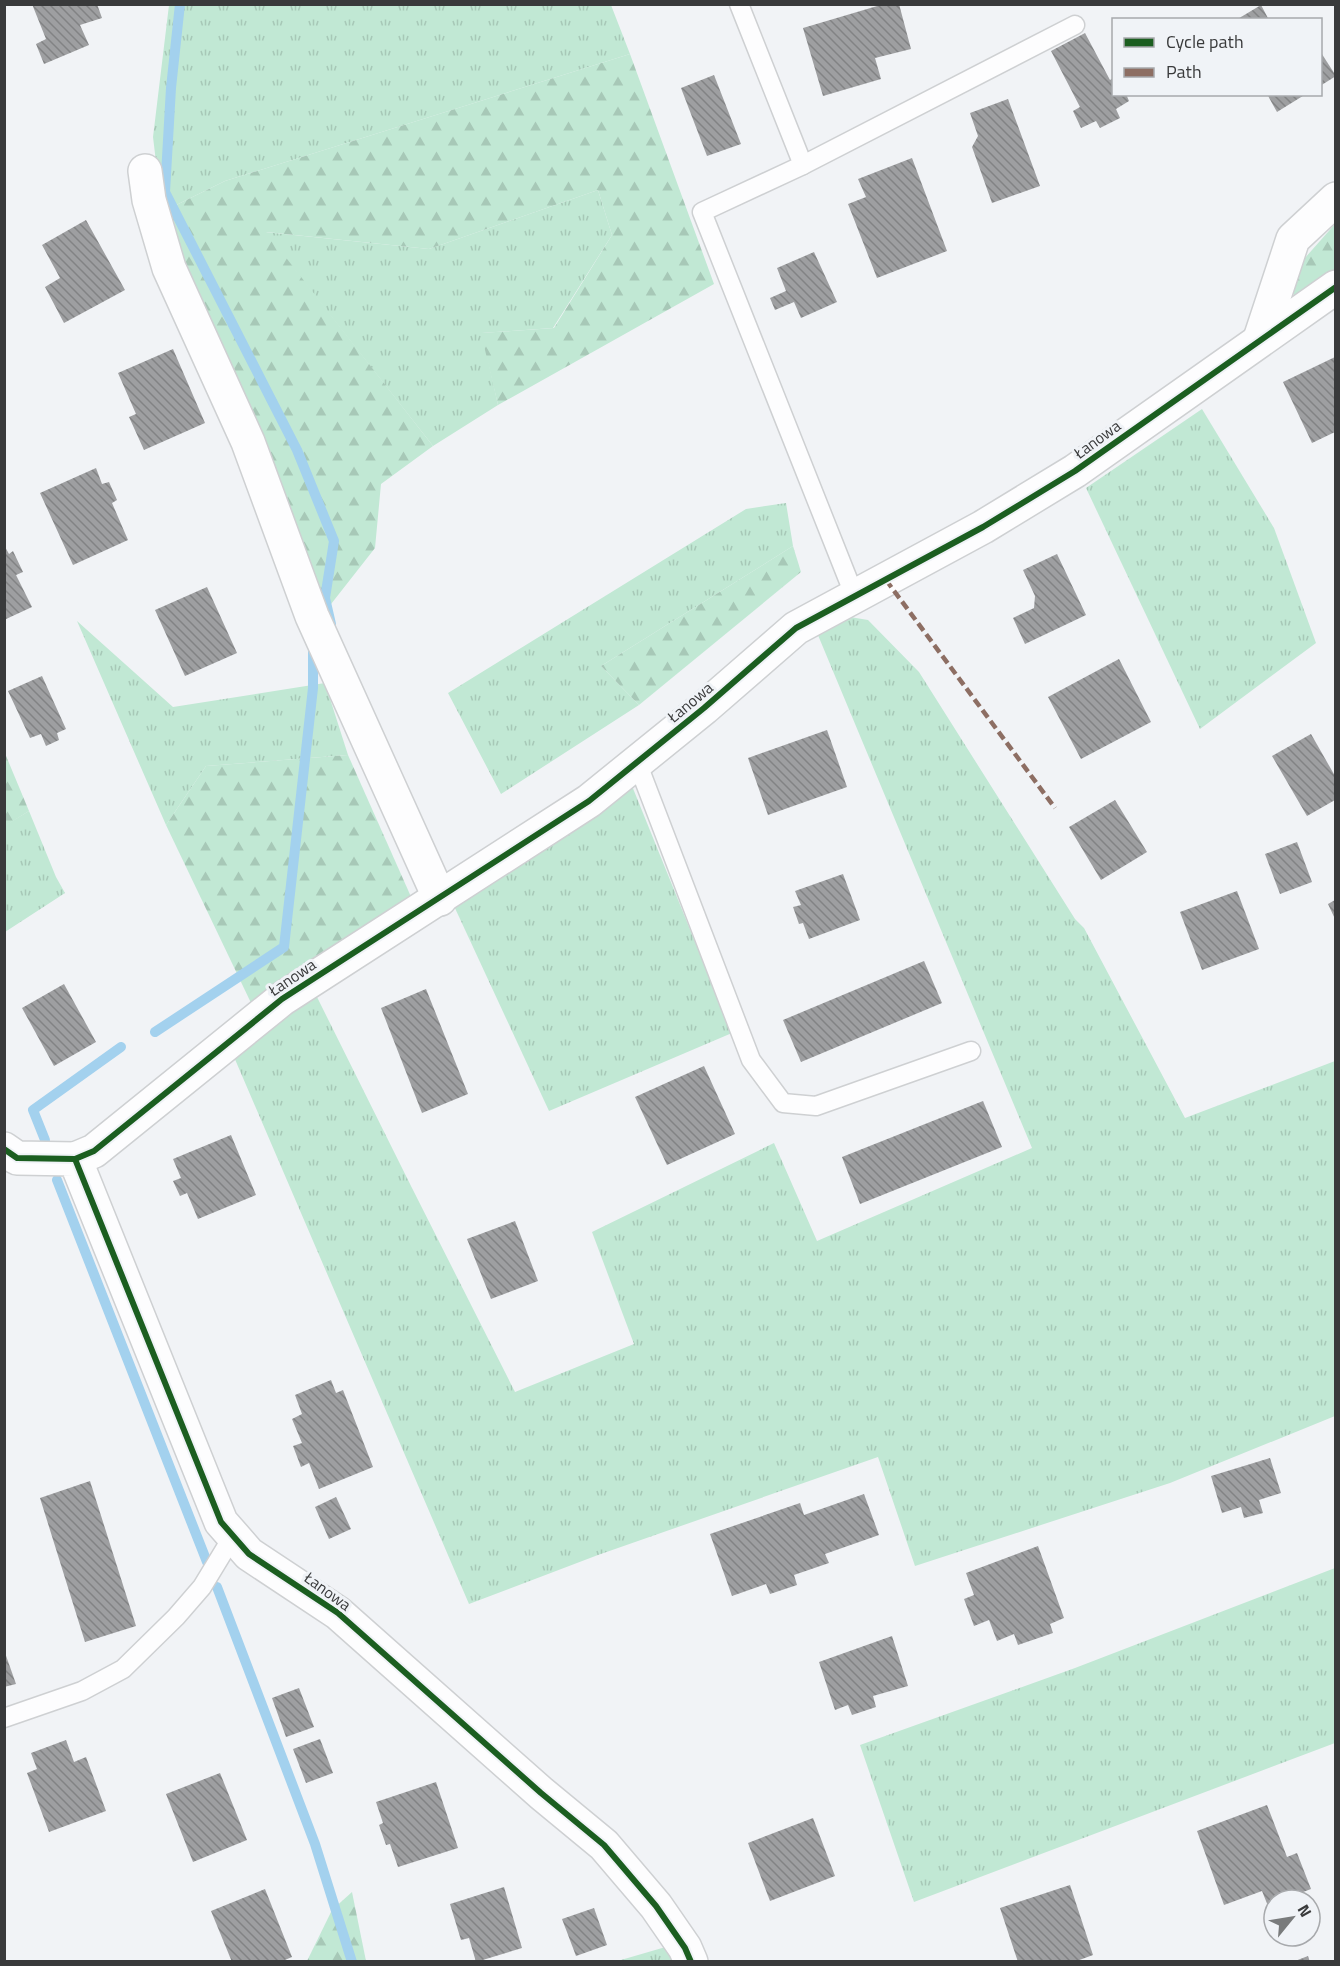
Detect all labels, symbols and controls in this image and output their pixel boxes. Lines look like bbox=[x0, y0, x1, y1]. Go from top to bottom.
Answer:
legend bbox=[1112, 18, 1322, 96]
text: Cycle path bbox=[1166, 28, 1244, 55]
text: Path bbox=[1166, 58, 1202, 85]
street label: Łanowa bbox=[1068, 414, 1125, 465]
street label: Łanowa bbox=[661, 676, 718, 729]
street label: Łanowa bbox=[263, 952, 321, 1002]
street label: Łanowa bbox=[299, 1565, 356, 1616]
north arrow bbox=[1262, 1888, 1322, 1948]
text: N bbox=[1292, 1900, 1318, 1921]

